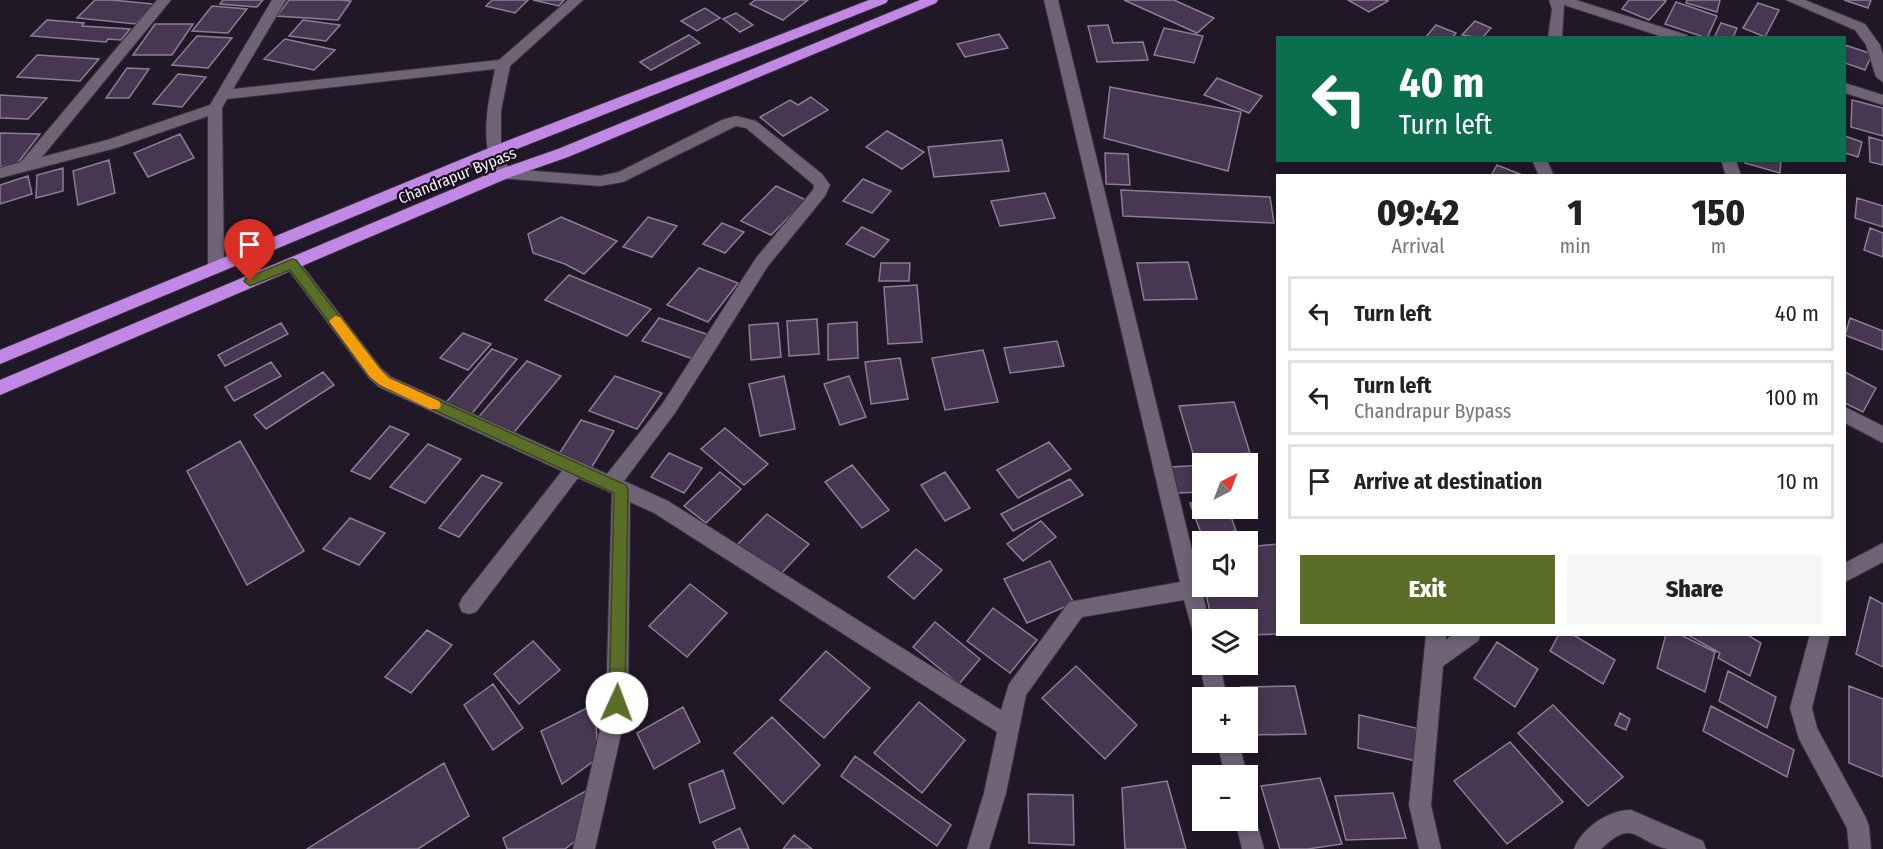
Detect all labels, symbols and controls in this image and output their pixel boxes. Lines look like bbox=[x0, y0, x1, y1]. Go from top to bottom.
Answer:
text: 40 m bbox=[1399, 58, 1484, 108]
icon: left bbox=[1300, 60, 1378, 138]
text: Turn left bbox=[1399, 109, 1492, 141]
street label: Chandrapur Bypass bbox=[395, 143, 519, 208]
text: 09:42 bbox=[1377, 191, 1459, 235]
text: 1 bbox=[1568, 191, 1583, 235]
text: 150 bbox=[1692, 191, 1745, 235]
pin bbox=[224, 219, 275, 281]
icon: arrive bbox=[233, 228, 266, 261]
text: Arrival bbox=[1391, 234, 1444, 258]
text: min bbox=[1560, 234, 1591, 258]
text: m bbox=[1711, 234, 1726, 258]
icon: left bbox=[1303, 297, 1336, 330]
text: Turn left bbox=[1354, 300, 1432, 327]
text: 40 m bbox=[1775, 300, 1819, 327]
text: Turn left bbox=[1354, 372, 1432, 399]
icon: left bbox=[1303, 381, 1336, 414]
text: 100 m bbox=[1765, 384, 1819, 411]
text: Chandrapur Bypass bbox=[1354, 399, 1511, 423]
north arrow bbox=[1192, 453, 1258, 519]
map controls bbox=[1192, 453, 1258, 831]
icon: arrive bbox=[1303, 465, 1336, 498]
text: Arrive at destination bbox=[1354, 468, 1542, 495]
text: 10 m bbox=[1777, 468, 1819, 495]
button: sound bbox=[1192, 531, 1258, 597]
button: Exit bbox=[1300, 555, 1555, 624]
button: Share bbox=[1567, 555, 1822, 624]
button: layers bbox=[1192, 609, 1258, 675]
position arrow bbox=[585, 671, 649, 735]
button: + bbox=[1192, 687, 1258, 753]
button: − bbox=[1192, 765, 1258, 831]

